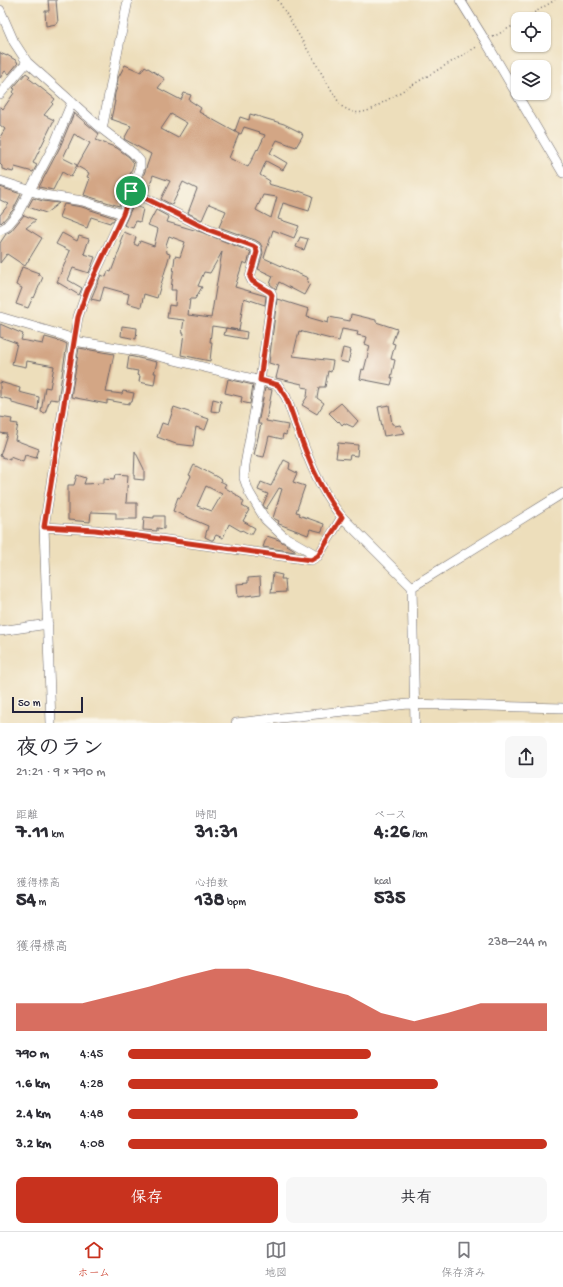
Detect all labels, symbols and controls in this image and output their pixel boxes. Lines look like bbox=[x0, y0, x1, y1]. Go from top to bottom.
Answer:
map controls bbox=[511, 12, 551, 100]
button: locate bbox=[511, 12, 551, 52]
button: layers bbox=[511, 60, 551, 100]
pin bbox=[114, 174, 148, 208]
icon: arrive bbox=[120, 180, 142, 202]
scale bar bbox=[12, 695, 83, 714]
text: 50 m bbox=[18, 698, 40, 710]
button: share bbox=[505, 736, 547, 778]
text: 夜のラン bbox=[16, 737, 104, 763]
text: 21:21 · 9 × 790 m bbox=[16, 765, 105, 780]
text: 距離 bbox=[16, 810, 38, 822]
text: 時間 bbox=[195, 810, 217, 822]
text: ペース bbox=[374, 810, 406, 822]
text: 7.11 bbox=[16, 822, 49, 845]
text: 31:31 bbox=[195, 822, 238, 845]
text: 4:26 bbox=[374, 822, 410, 845]
text: km bbox=[49, 829, 64, 841]
text: /km bbox=[410, 829, 428, 841]
text: kcal bbox=[374, 876, 391, 888]
text: 獲得標高 bbox=[16, 878, 60, 890]
text: 心拍数 bbox=[195, 878, 228, 890]
text: 535 bbox=[374, 888, 405, 911]
text: 54 bbox=[16, 890, 36, 913]
text: 138 bbox=[195, 890, 224, 913]
text: m bbox=[36, 897, 46, 909]
text: bpm bbox=[224, 897, 246, 909]
text: 238–244 m bbox=[488, 935, 547, 950]
text: 獲得標高 bbox=[16, 940, 68, 955]
text: 790 m bbox=[16, 1047, 49, 1062]
text: 4:45 bbox=[80, 1047, 103, 1062]
text: 1.6 km bbox=[16, 1077, 50, 1092]
text: 4:28 bbox=[80, 1077, 104, 1092]
text: 2.4 km bbox=[16, 1107, 51, 1122]
text: 4:48 bbox=[80, 1107, 104, 1122]
text: 3.2 km bbox=[16, 1137, 51, 1152]
text: 4:08 bbox=[80, 1137, 105, 1152]
button: 保存 bbox=[16, 1177, 278, 1223]
button: 共有 bbox=[286, 1177, 547, 1223]
tab: ホーム bbox=[77, 1239, 110, 1280]
tab: 地図 bbox=[265, 1239, 287, 1280]
tab: 保存済み bbox=[442, 1239, 486, 1280]

